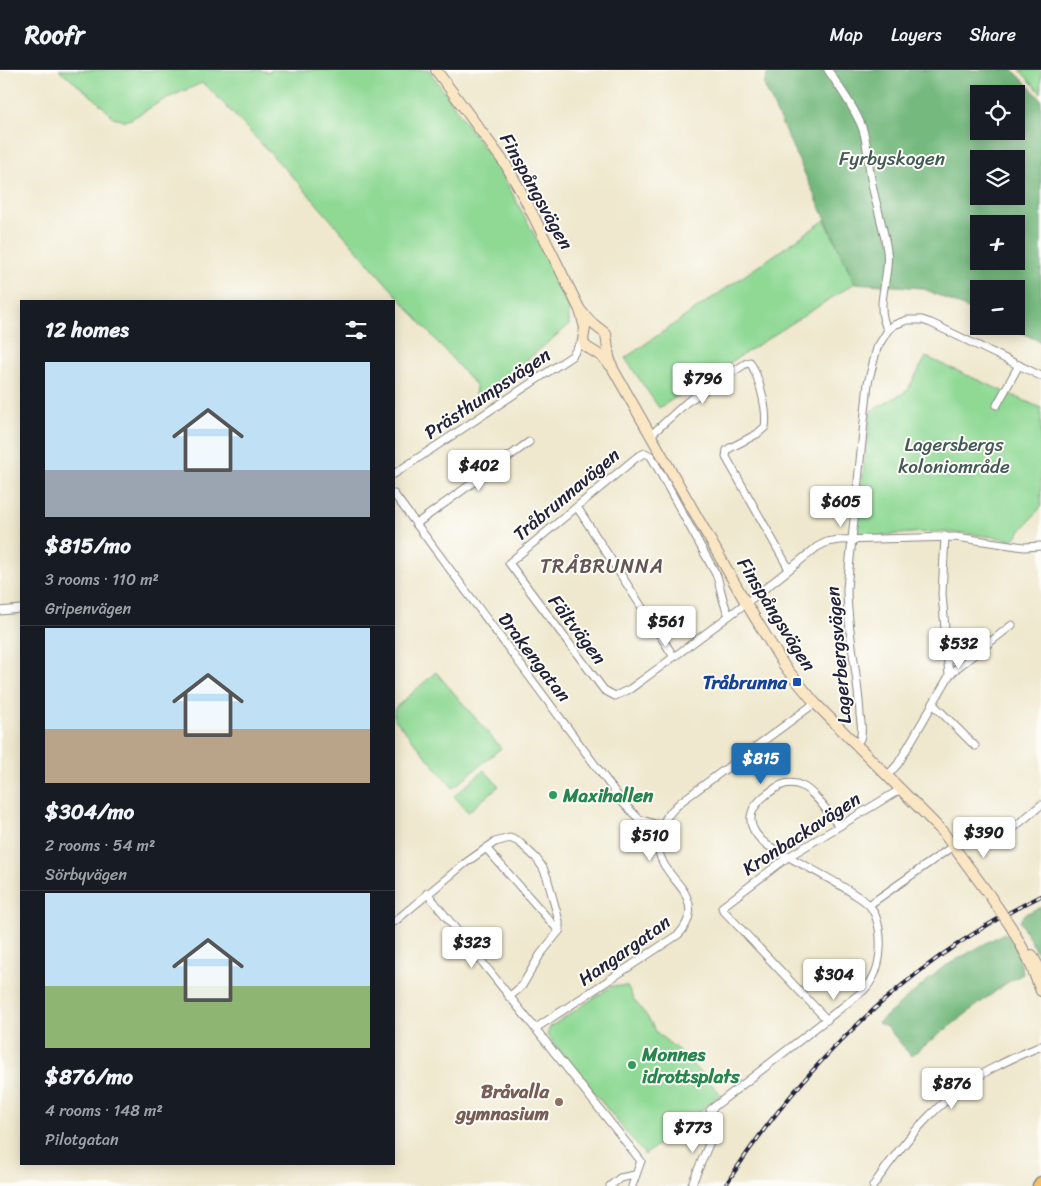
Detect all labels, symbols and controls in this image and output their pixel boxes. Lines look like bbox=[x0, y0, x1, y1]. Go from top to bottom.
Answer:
text: Roofr bbox=[25, 14, 84, 56]
text: Map bbox=[830, 19, 863, 51]
text: Layers bbox=[891, 19, 942, 51]
text: Share bbox=[970, 19, 1016, 51]
map controls bbox=[970, 85, 1025, 335]
button: locate bbox=[970, 85, 1025, 140]
street label: Finspångsvägen bbox=[491, 126, 582, 256]
park label: Fyrbyskogen bbox=[839, 142, 945, 175]
button: layers bbox=[970, 150, 1025, 205]
button: + bbox=[970, 215, 1025, 270]
button: − bbox=[970, 280, 1025, 335]
text: 12 homes bbox=[45, 311, 129, 349]
icon: filters bbox=[342, 316, 370, 344]
street label: Prästhumpsvägen bbox=[417, 339, 557, 448]
pin: $796 bbox=[673, 362, 733, 405]
text: $796 bbox=[684, 364, 722, 393]
icon: home bbox=[163, 395, 253, 485]
park label: Lagersbergs koloniområde bbox=[898, 428, 1010, 483]
street label: Tråbrunnavägen bbox=[505, 439, 627, 549]
pin: $402 bbox=[449, 450, 509, 492]
text: $402 bbox=[459, 451, 499, 480]
pin: $605 bbox=[811, 486, 871, 528]
text: $605 bbox=[821, 487, 861, 516]
text: $815/mo bbox=[45, 527, 131, 565]
district label: TRÅBRUNNA bbox=[540, 549, 664, 584]
street label: Finspångsvägen bbox=[728, 550, 825, 678]
text: 3 rooms · 110 m² bbox=[45, 565, 159, 594]
street label: Lagerbergsvägen bbox=[816, 585, 861, 725]
street label: Fältvägen bbox=[540, 587, 615, 672]
text: Gripenvägen bbox=[45, 594, 131, 623]
street label: Drakengatan bbox=[489, 605, 580, 710]
pin: $561 bbox=[636, 606, 696, 648]
text: $561 bbox=[648, 607, 684, 636]
pin: $532 bbox=[929, 628, 989, 670]
text: $532 bbox=[940, 629, 978, 658]
icon: home bbox=[163, 660, 253, 750]
place label: Tråbrunna bbox=[703, 666, 787, 699]
marker: Tråbrunna bbox=[791, 676, 803, 688]
pin: $815 bbox=[731, 742, 791, 785]
text: $815 bbox=[742, 744, 780, 773]
place label: Maxihallen bbox=[562, 779, 654, 812]
street label: Kronbackavägen bbox=[735, 783, 867, 884]
marker: Maxihallen bbox=[547, 789, 559, 801]
text: $304/mo bbox=[45, 793, 134, 831]
pin: $390 bbox=[954, 816, 1014, 859]
text: $390 bbox=[964, 818, 1004, 847]
pin: $510 bbox=[620, 820, 680, 862]
text: $510 bbox=[631, 821, 669, 850]
text: 2 rooms · 54 m² bbox=[45, 831, 155, 860]
text: Sörbyvägen bbox=[45, 860, 127, 889]
street label: Hangargatan bbox=[571, 906, 678, 995]
icon: home bbox=[163, 925, 253, 1015]
pin: $323 bbox=[442, 926, 502, 969]
text: $323 bbox=[453, 928, 491, 957]
pin: $304 bbox=[804, 958, 864, 1001]
text: $304 bbox=[814, 960, 854, 989]
place label: Monnes idrottsplats bbox=[641, 1038, 741, 1093]
text: $876/mo bbox=[45, 1058, 133, 1096]
marker: Monnes idrottsplats bbox=[626, 1059, 638, 1071]
pin: $876 bbox=[922, 1068, 982, 1110]
text: $876 bbox=[933, 1069, 971, 1098]
place label: Bråvalla gymnasium bbox=[454, 1075, 549, 1130]
text: 4 rooms · 148 m² bbox=[45, 1096, 163, 1125]
marker: Bråvalla gymnasium bbox=[553, 1096, 565, 1108]
pin: $773 bbox=[663, 1112, 723, 1154]
text: $773 bbox=[674, 1113, 712, 1142]
text: Pilotgatan bbox=[45, 1125, 119, 1154]

